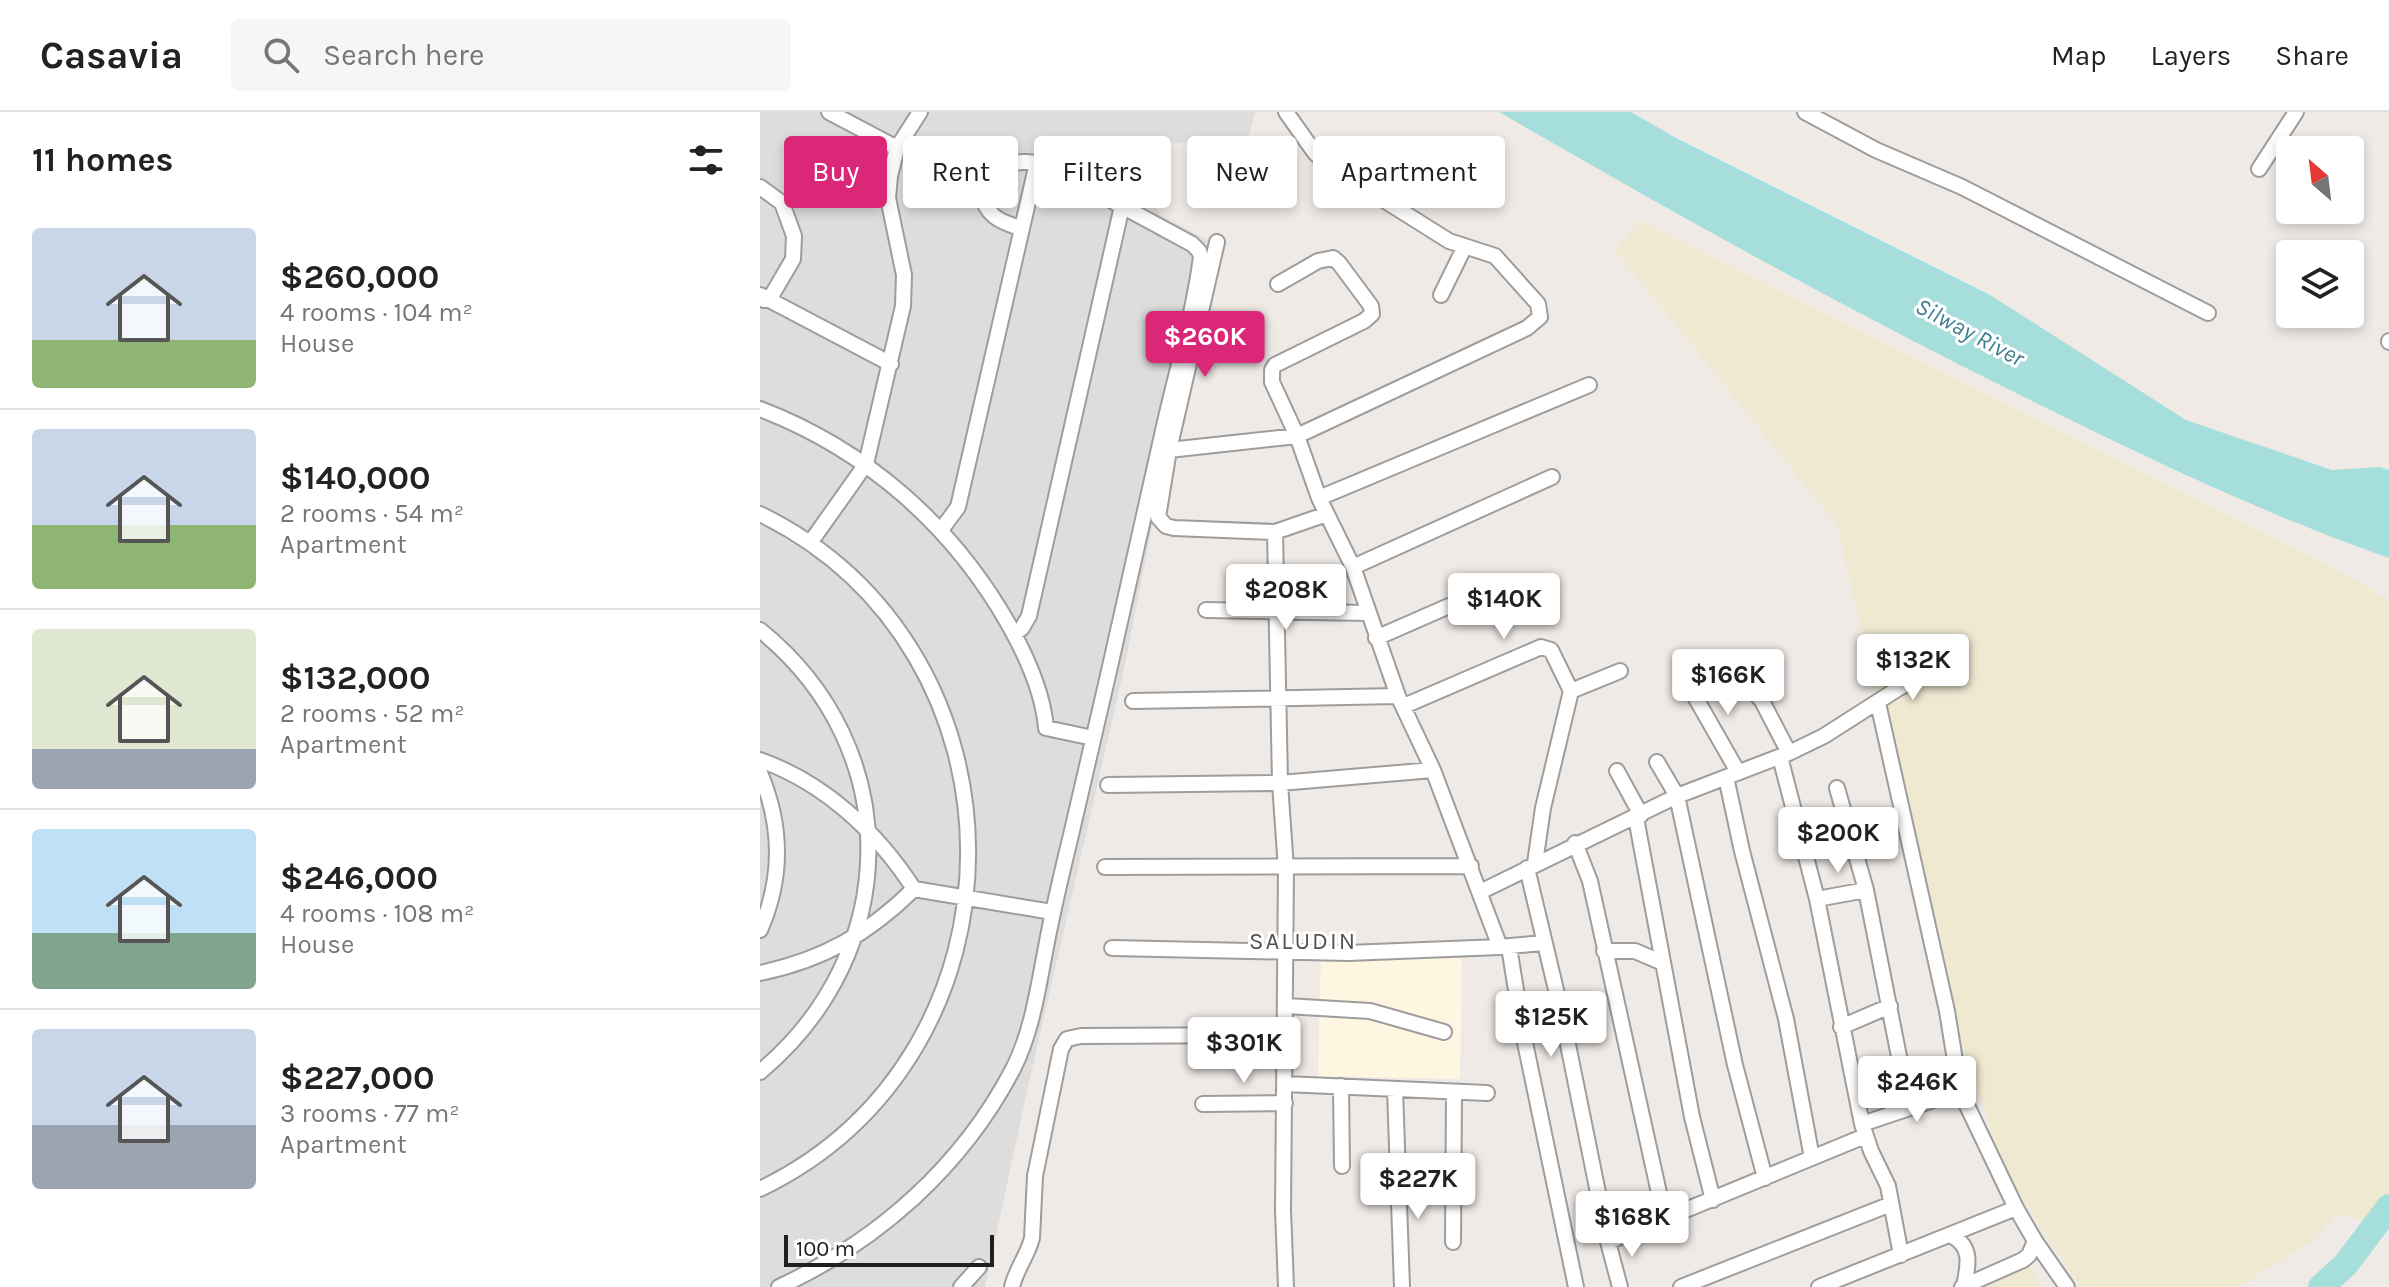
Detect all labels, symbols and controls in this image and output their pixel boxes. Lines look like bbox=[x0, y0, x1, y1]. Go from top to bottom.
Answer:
search box bbox=[231, 19, 791, 91]
text: Casavia bbox=[40, 33, 183, 78]
icon: search bbox=[259, 33, 303, 77]
text: Search here bbox=[323, 37, 484, 73]
text: Map bbox=[2051, 39, 2106, 72]
text: Layers bbox=[2150, 39, 2231, 72]
text: Share bbox=[2275, 39, 2349, 72]
chip: Buy bbox=[784, 136, 887, 208]
chip: Rent bbox=[903, 136, 1018, 208]
chip: Filters bbox=[1034, 136, 1171, 208]
chip: New bbox=[1187, 136, 1297, 208]
chip: Apartment bbox=[1313, 136, 1505, 208]
north arrow bbox=[2276, 136, 2364, 224]
map controls bbox=[2276, 136, 2364, 328]
icon: filters bbox=[684, 138, 728, 182]
text: 11 homes bbox=[32, 140, 174, 180]
button: layers bbox=[2276, 240, 2364, 328]
text: $260,000 bbox=[280, 257, 439, 297]
icon: home bbox=[96, 260, 192, 356]
water label: Silway River bbox=[1911, 292, 2030, 373]
text: 4 rooms · 104 m² bbox=[280, 297, 473, 328]
pin: $260K bbox=[1149, 311, 1261, 379]
text: $260K bbox=[1164, 321, 1246, 352]
text: House bbox=[280, 328, 354, 359]
text: $140,000 bbox=[280, 458, 430, 498]
icon: home bbox=[96, 461, 192, 557]
text: 2 rooms · 54 m² bbox=[280, 498, 464, 529]
text: Apartment bbox=[280, 529, 407, 560]
pin: $208K bbox=[1230, 564, 1342, 632]
pin: $140K bbox=[1448, 573, 1560, 641]
text: $208K bbox=[1244, 574, 1328, 605]
text: $140K bbox=[1466, 583, 1542, 614]
pin: $132K bbox=[1857, 634, 1969, 702]
text: $132K bbox=[1875, 644, 1951, 675]
pin: $166K bbox=[1672, 649, 1784, 717]
text: $132,000 bbox=[280, 658, 430, 698]
text: $166K bbox=[1690, 659, 1766, 690]
icon: home bbox=[96, 661, 192, 757]
text: 2 rooms · 52 m² bbox=[280, 698, 465, 729]
text: Apartment bbox=[280, 729, 407, 760]
pin: $200K bbox=[1782, 807, 1894, 875]
text: $200K bbox=[1796, 817, 1880, 848]
text: $246,000 bbox=[280, 858, 438, 898]
icon: home bbox=[96, 861, 192, 957]
text: 4 rooms · 108 m² bbox=[280, 898, 474, 929]
district label: SALUDIN bbox=[1249, 927, 1357, 955]
text: House bbox=[280, 929, 354, 960]
pin: $125K bbox=[1495, 991, 1607, 1059]
text: $125K bbox=[1513, 1001, 1589, 1032]
pin: $301K bbox=[1188, 1017, 1300, 1085]
text: $301K bbox=[1206, 1027, 1282, 1058]
pin: $246K bbox=[1861, 1056, 1973, 1124]
text: $227,000 bbox=[280, 1058, 435, 1098]
icon: home bbox=[96, 1061, 192, 1157]
text: $246K bbox=[1876, 1066, 1958, 1097]
text: 3 rooms · 77 m² bbox=[280, 1098, 460, 1129]
text: Apartment bbox=[280, 1129, 407, 1160]
pin: $227K bbox=[1362, 1153, 1474, 1221]
text: $227K bbox=[1378, 1163, 1458, 1194]
pin: $168K bbox=[1576, 1191, 1688, 1259]
text: $168K bbox=[1594, 1201, 1670, 1232]
scale bar bbox=[784, 1231, 994, 1267]
text: 100 m bbox=[796, 1236, 855, 1262]

